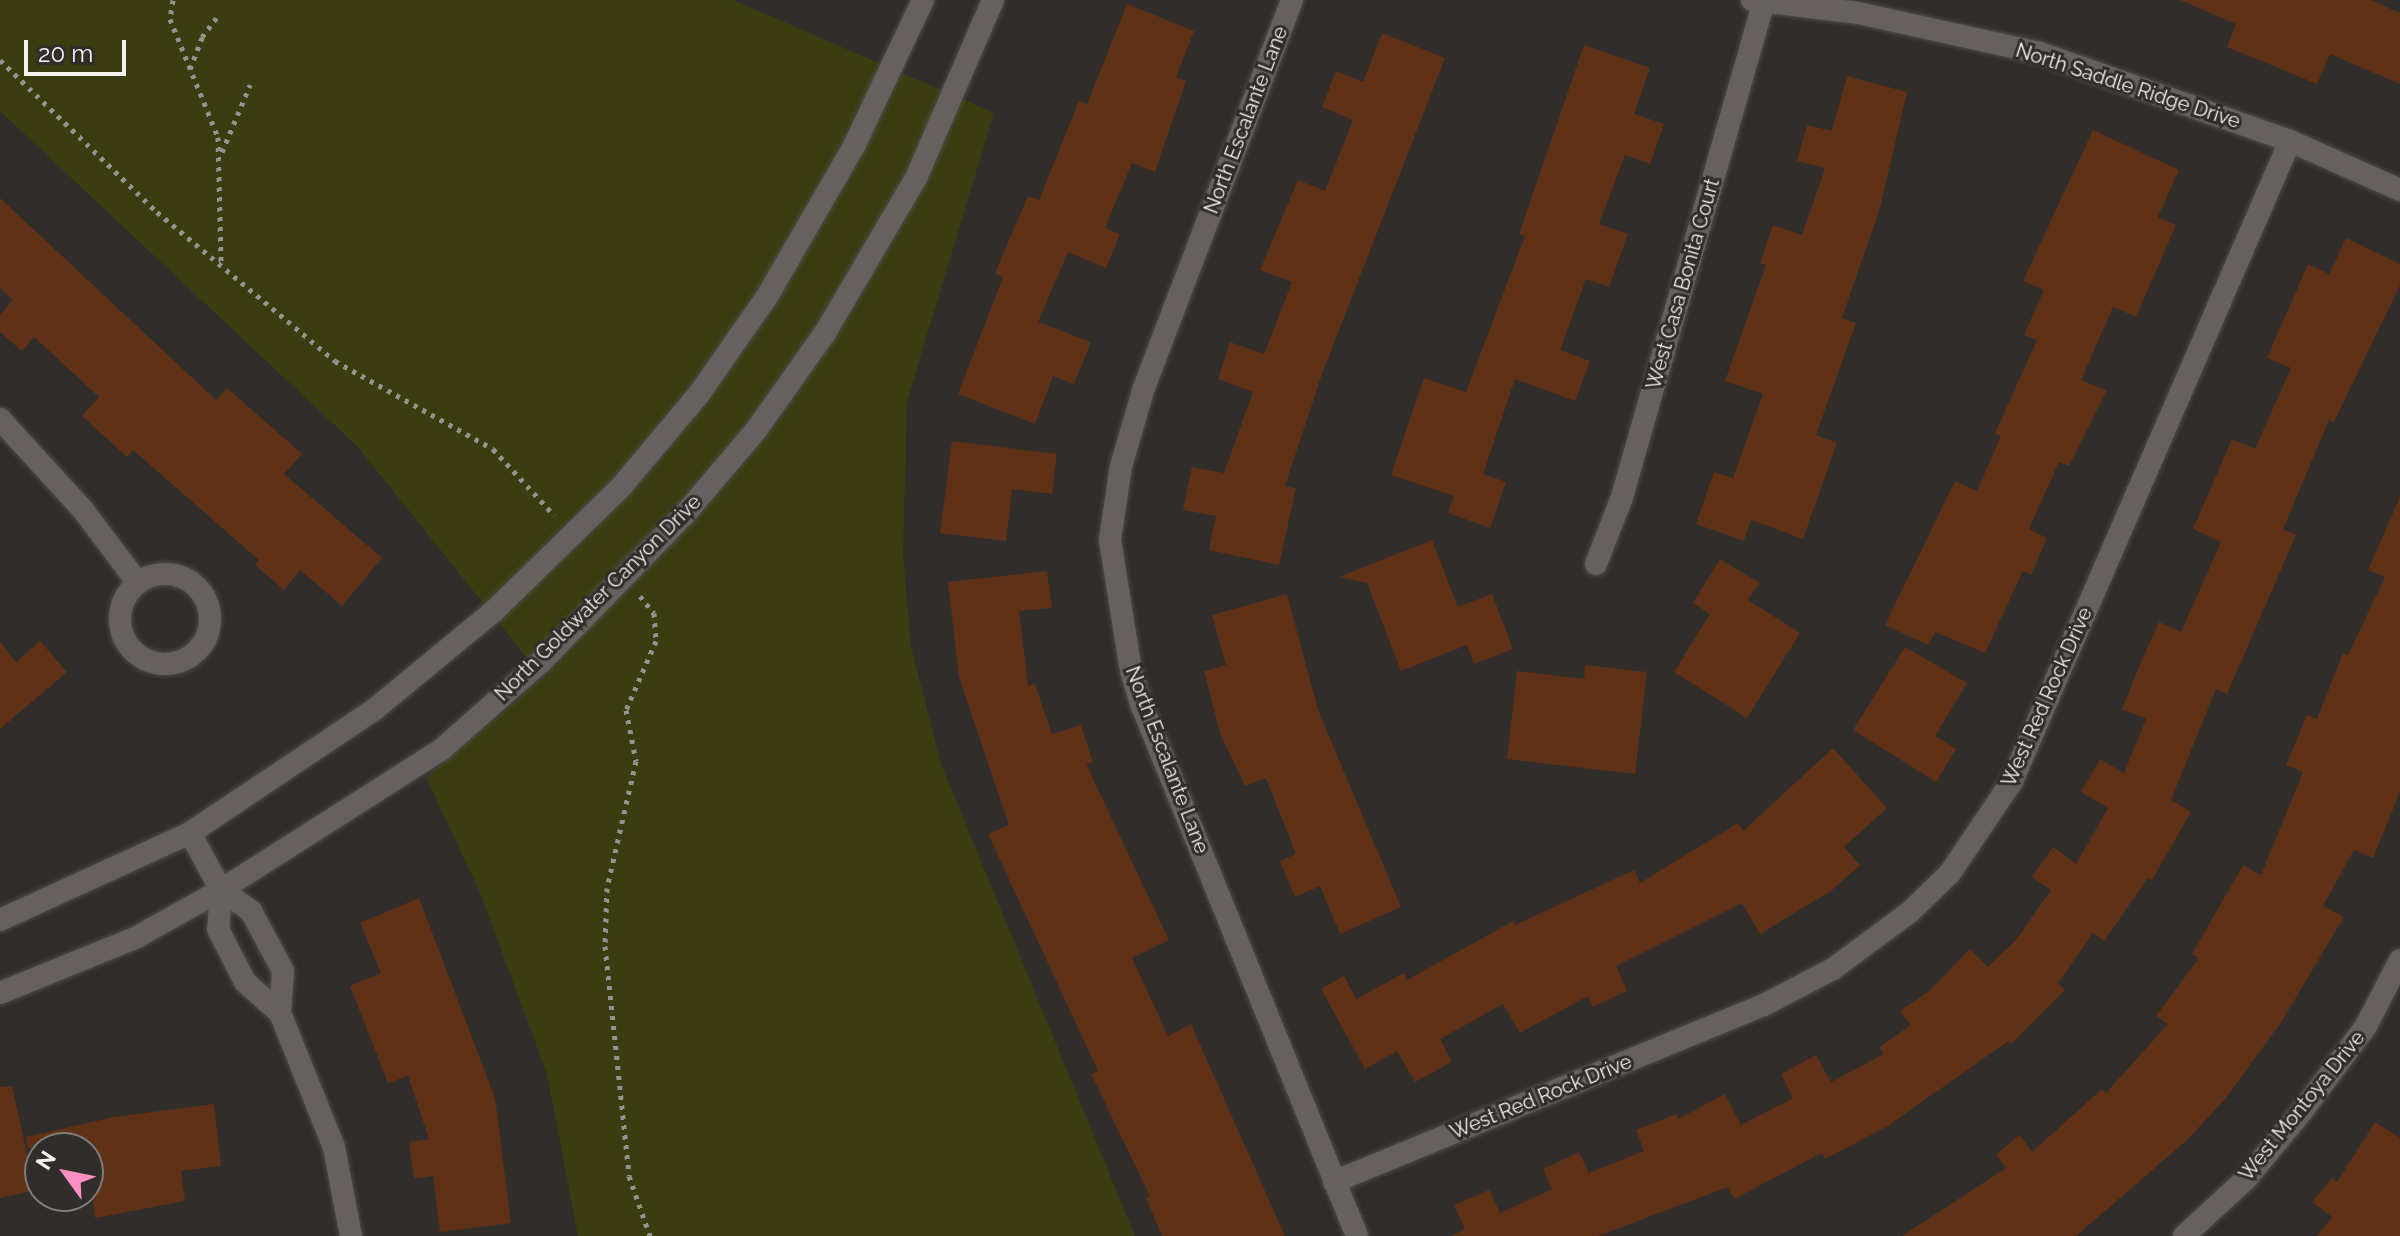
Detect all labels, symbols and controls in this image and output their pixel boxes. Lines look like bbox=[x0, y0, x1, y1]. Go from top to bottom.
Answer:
street label: North Escalante Lane bbox=[1199, 23, 1293, 217]
scale bar bbox=[28, 24, 130, 74]
street label: North Saddle Ridge Drive bbox=[2013, 38, 2243, 134]
text: 20 m bbox=[38, 39, 93, 68]
street label: West Casa Bonita Court bbox=[1641, 176, 1725, 392]
street label: North Goldwater Canyon Drive bbox=[490, 490, 706, 706]
street label: West Red Rock Drive bbox=[1997, 604, 2097, 790]
street label: North Escalante Lane bbox=[1120, 663, 1214, 857]
street label: West Montoya Drive bbox=[2234, 1026, 2370, 1186]
street label: West Red Rock Drive bbox=[1447, 1050, 1635, 1144]
north arrow bbox=[24, 1132, 104, 1212]
text: N bbox=[30, 1146, 61, 1174]

